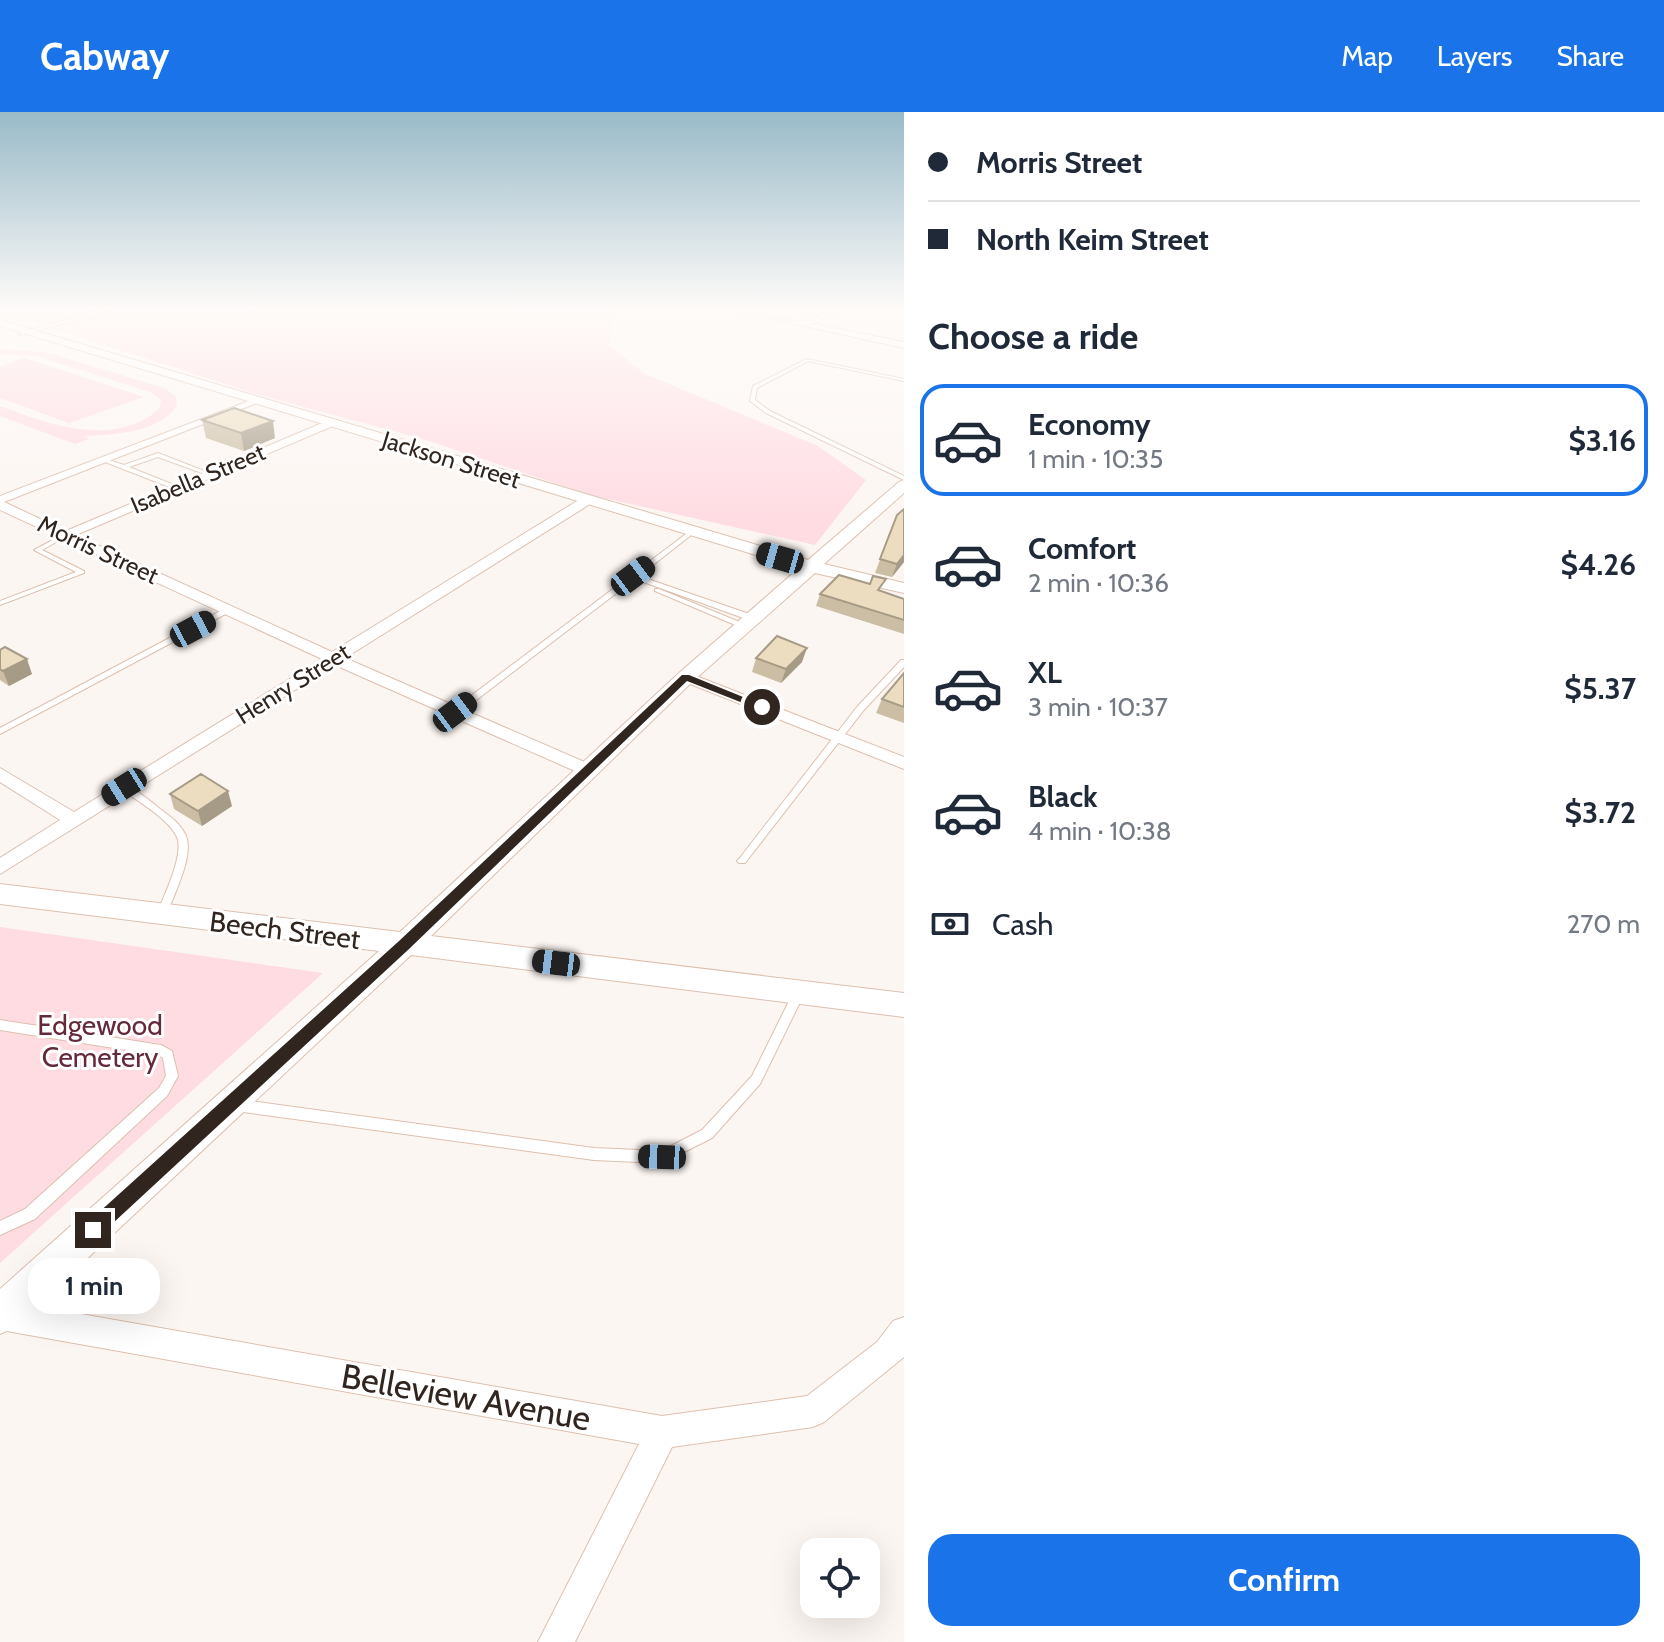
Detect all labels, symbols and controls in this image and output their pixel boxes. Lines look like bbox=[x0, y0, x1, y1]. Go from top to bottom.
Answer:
text: Cabway bbox=[40, 33, 170, 80]
text: Map bbox=[1341, 39, 1393, 73]
text: Layers bbox=[1437, 39, 1512, 73]
text: Share bbox=[1556, 39, 1624, 73]
text: Morris Street bbox=[976, 144, 1142, 181]
text: North Keim Street bbox=[976, 221, 1209, 258]
text: Choose a ride bbox=[928, 314, 1138, 358]
icon: car bbox=[932, 404, 1004, 476]
text: Economy bbox=[1028, 406, 1151, 443]
text: $3.16 bbox=[1568, 422, 1636, 459]
street label: Jackson Street bbox=[378, 425, 524, 494]
street label: Isabella Street bbox=[126, 437, 269, 520]
text: 1 min · 10:35 bbox=[1028, 443, 1163, 475]
street label: Morris Street bbox=[33, 509, 163, 590]
icon: car bbox=[932, 528, 1004, 600]
text: Comfort bbox=[1028, 530, 1136, 567]
car bbox=[754, 540, 806, 576]
text: $4.26 bbox=[1561, 546, 1636, 583]
car bbox=[607, 552, 659, 600]
text: 2 min · 10:36 bbox=[1028, 567, 1169, 599]
car bbox=[166, 607, 220, 651]
street label: Henry Street bbox=[230, 637, 355, 730]
icon: car bbox=[932, 652, 1004, 724]
text: XL bbox=[1028, 654, 1062, 691]
text: $5.37 bbox=[1564, 670, 1636, 707]
car bbox=[429, 688, 481, 736]
route start bbox=[744, 689, 780, 725]
text: 3 min · 10:37 bbox=[1028, 691, 1168, 723]
car bbox=[97, 764, 151, 810]
icon: car bbox=[932, 776, 1004, 848]
text: Black bbox=[1028, 778, 1098, 815]
text: $3.72 bbox=[1565, 794, 1636, 831]
text: 4 min · 10:38 bbox=[1028, 815, 1171, 847]
icon: cash bbox=[928, 902, 972, 946]
street label: Beech Street bbox=[208, 904, 362, 956]
text: Cash bbox=[992, 906, 1054, 943]
text: 270 m bbox=[1567, 908, 1640, 940]
car bbox=[531, 948, 581, 978]
park label: Edgewood Cemetery bbox=[37, 1008, 163, 1074]
car bbox=[638, 1144, 686, 1170]
route end bbox=[75, 1212, 111, 1248]
callout: 1 min bbox=[27, 1258, 159, 1314]
text: 1 min bbox=[65, 1270, 123, 1302]
street label: Belleview Avenue bbox=[338, 1354, 594, 1440]
button: Confirm bbox=[928, 1534, 1640, 1626]
map controls bbox=[800, 1538, 880, 1618]
button: locate bbox=[800, 1538, 880, 1618]

